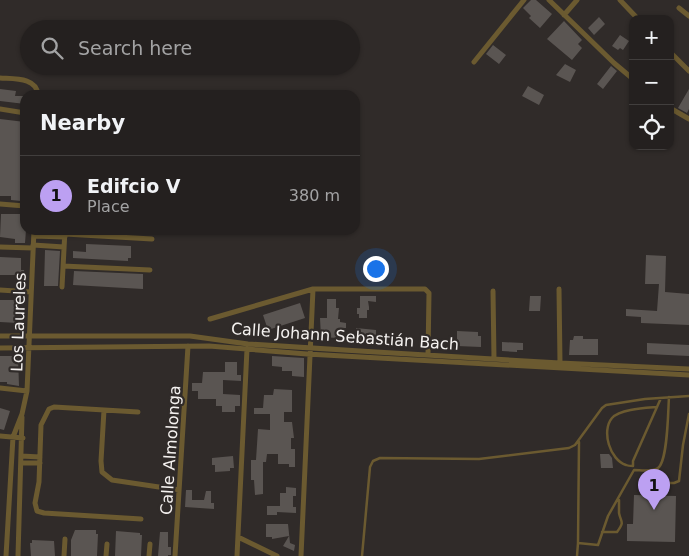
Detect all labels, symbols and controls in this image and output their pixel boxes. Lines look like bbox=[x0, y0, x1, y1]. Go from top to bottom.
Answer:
map controls bbox=[629, 15, 674, 150]
button: + bbox=[629, 15, 674, 60]
search box bbox=[20, 20, 360, 75]
icon: search bbox=[38, 34, 66, 62]
text: Search here bbox=[78, 37, 192, 59]
button: − bbox=[629, 60, 674, 105]
button: locate bbox=[629, 105, 674, 150]
text: Nearby bbox=[40, 111, 125, 135]
text: Edifcio V bbox=[87, 175, 181, 197]
text: 1 bbox=[50, 186, 62, 205]
text: 380 m bbox=[289, 186, 340, 205]
text: Place bbox=[87, 197, 130, 216]
your location bbox=[363, 256, 389, 282]
street label: Los Laureles bbox=[7, 272, 30, 372]
street label: Calle Johann Sebastián Bach bbox=[230, 319, 460, 354]
street label: Calle Almolonga bbox=[156, 385, 185, 515]
pin: 1 bbox=[638, 469, 670, 510]

